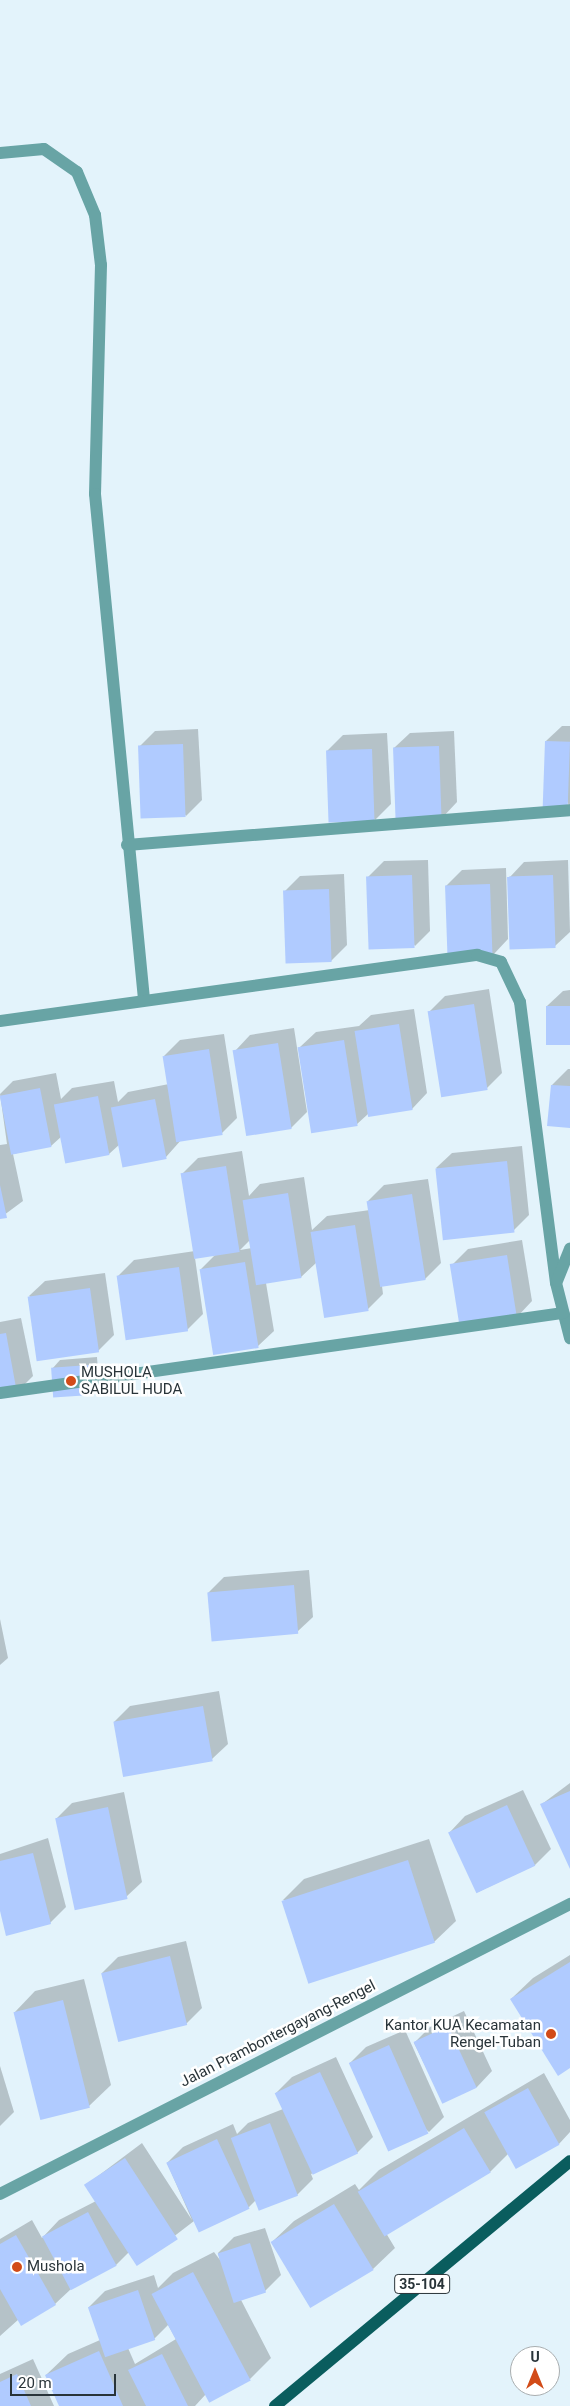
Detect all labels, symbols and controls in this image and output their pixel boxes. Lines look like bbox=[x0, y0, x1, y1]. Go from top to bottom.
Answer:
place label: MUSHOLA SABILUL HUDA bbox=[81, 1363, 182, 1398]
marker: MUSHOLA SABILUL HUDA bbox=[65, 1375, 77, 1387]
street label: Jalan Prambontergayang-Rengel bbox=[177, 1977, 379, 2091]
place label: Kantor KUA Kecamatan Rengel-Tuban bbox=[385, 2016, 541, 2051]
marker: Kantor KUA Kecamatan Rengel-Tuban bbox=[545, 2028, 557, 2040]
place label: Mushola bbox=[27, 2258, 85, 2276]
marker: Mushola bbox=[11, 2261, 23, 2273]
road number: 35-104 bbox=[393, 2272, 451, 2296]
north arrow bbox=[510, 2346, 560, 2396]
text: U bbox=[530, 2349, 540, 2365]
scale bar bbox=[12, 2364, 119, 2396]
text: 20 m bbox=[18, 2374, 52, 2392]

